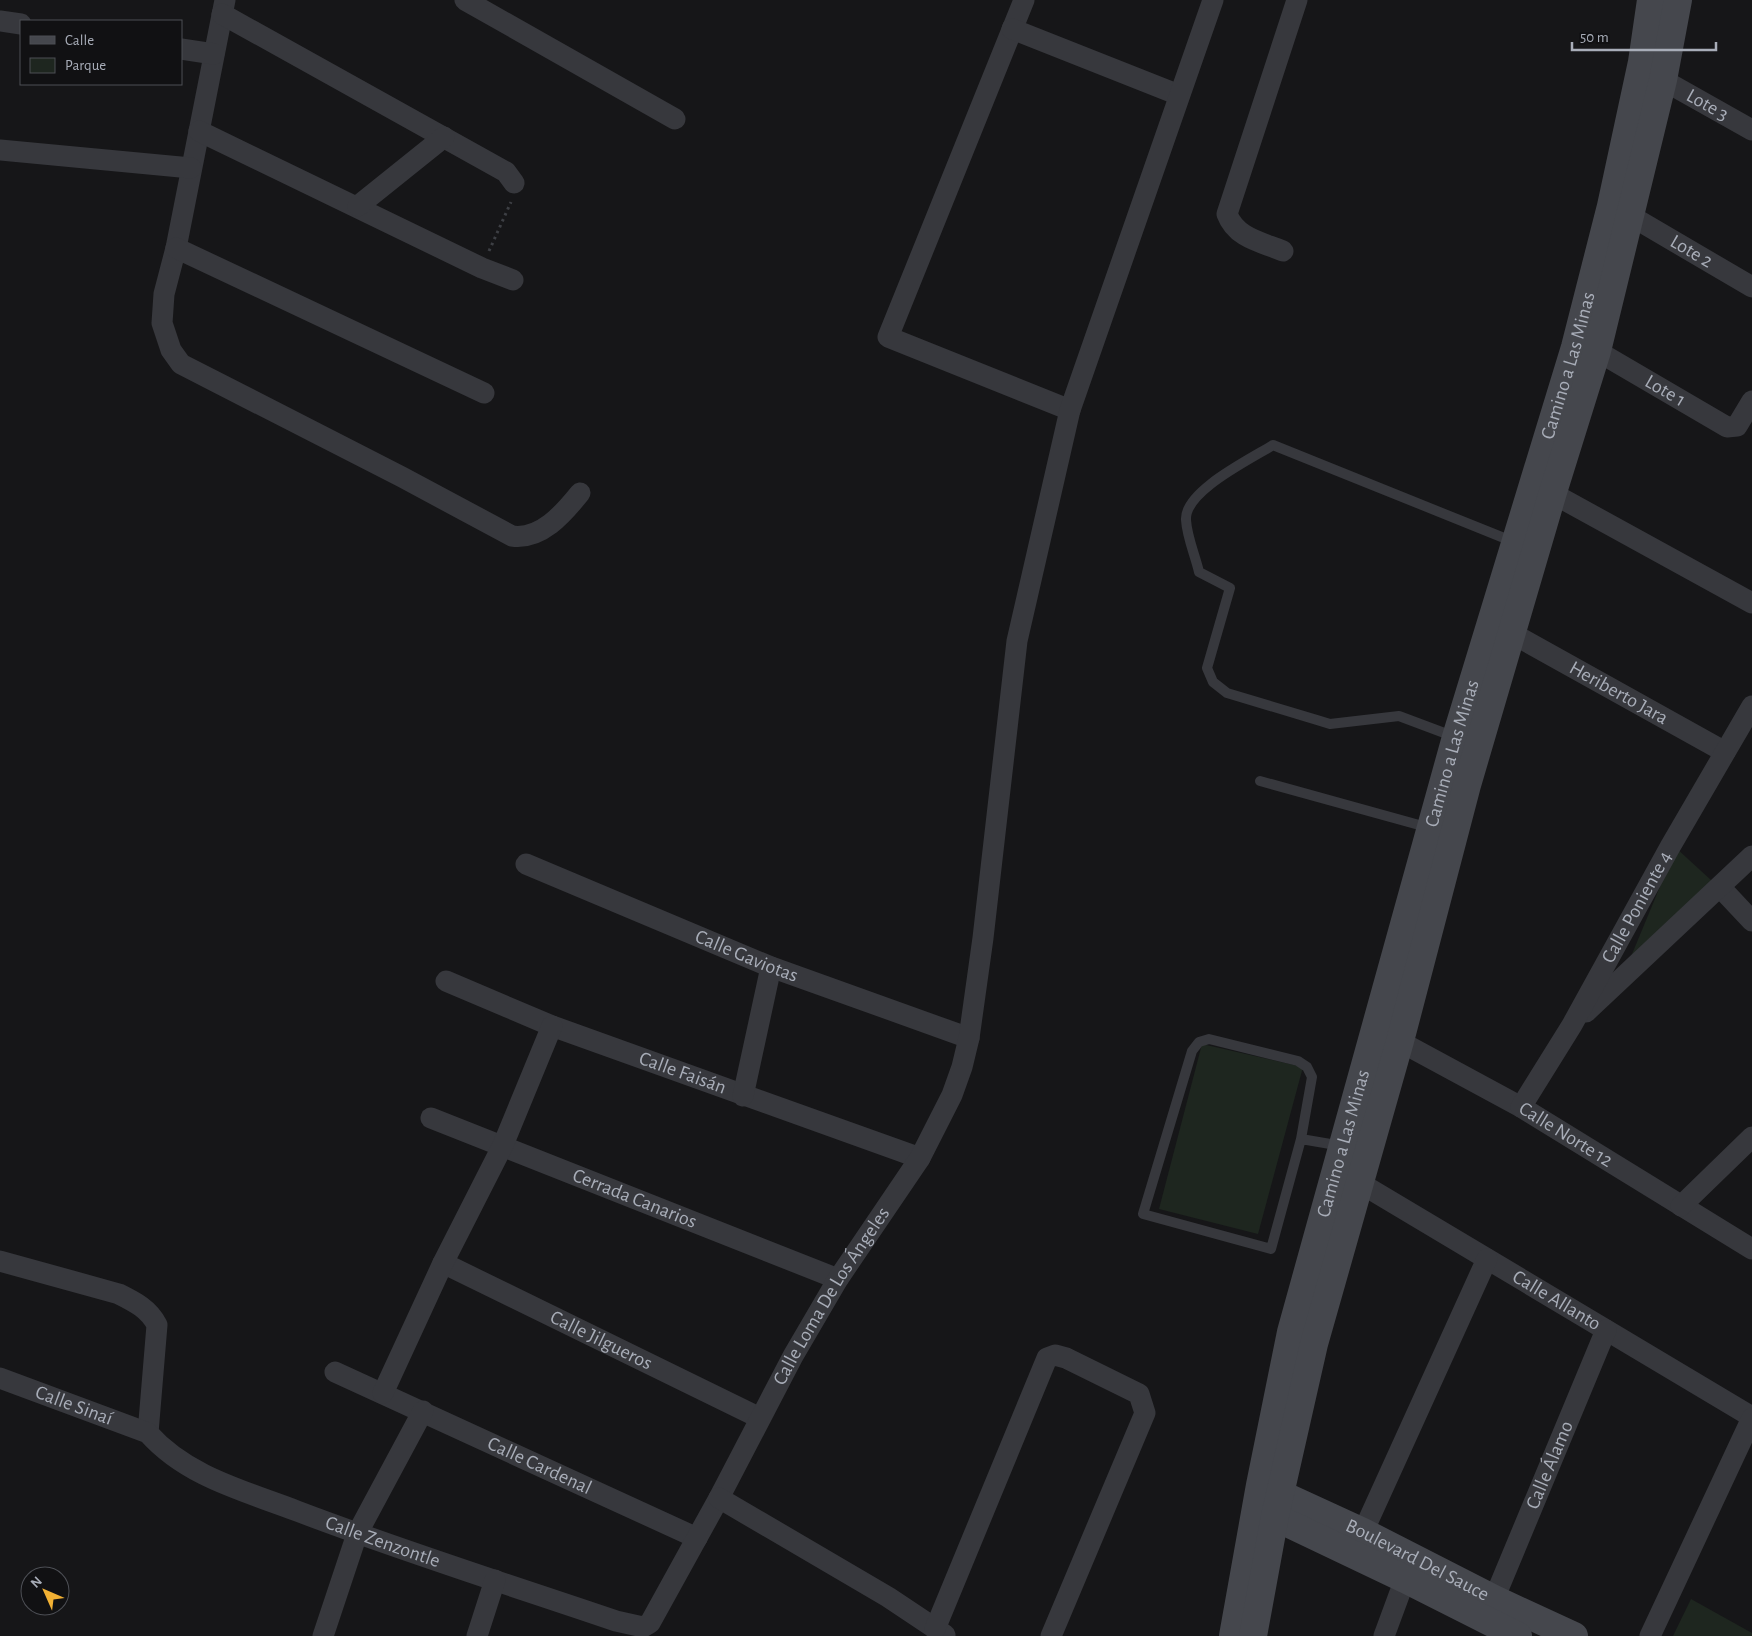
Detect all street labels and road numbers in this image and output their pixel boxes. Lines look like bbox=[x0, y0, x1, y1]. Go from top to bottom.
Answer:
street label: Lote 3 bbox=[1683, 85, 1732, 125]
street label: Lote 2 bbox=[1667, 231, 1716, 272]
street label: Camino a Las Minas bbox=[1537, 290, 1599, 442]
street label: Lote 1 bbox=[1641, 371, 1689, 410]
street label: Heriberto Jara bbox=[1566, 657, 1671, 728]
street label: Camino a Las Minas bbox=[1421, 677, 1483, 829]
street label: Calle Poniente 4 bbox=[1598, 848, 1676, 967]
street label: Calle Gaviotas bbox=[692, 926, 801, 986]
street label: Calle Faisán bbox=[636, 1048, 729, 1098]
street label: Camino a Las Minas bbox=[1313, 1068, 1373, 1220]
street label: Calle Norte 12 bbox=[1515, 1098, 1616, 1171]
street label: Cerrada Canarios bbox=[570, 1165, 699, 1232]
street label: Calle Loma De Los Ángeles bbox=[770, 1204, 893, 1388]
street label: Calle Allanto bbox=[1509, 1266, 1604, 1334]
street label: Calle Jilgueros bbox=[547, 1307, 655, 1374]
street label: Calle Sinaí bbox=[33, 1382, 116, 1429]
street label: Calle Álamo bbox=[1523, 1418, 1577, 1512]
street label: Calle Cardenal bbox=[484, 1433, 595, 1498]
street label: Calle Zenzontle bbox=[323, 1512, 443, 1571]
street label: Boulevard Del Sauce bbox=[1343, 1515, 1492, 1605]

